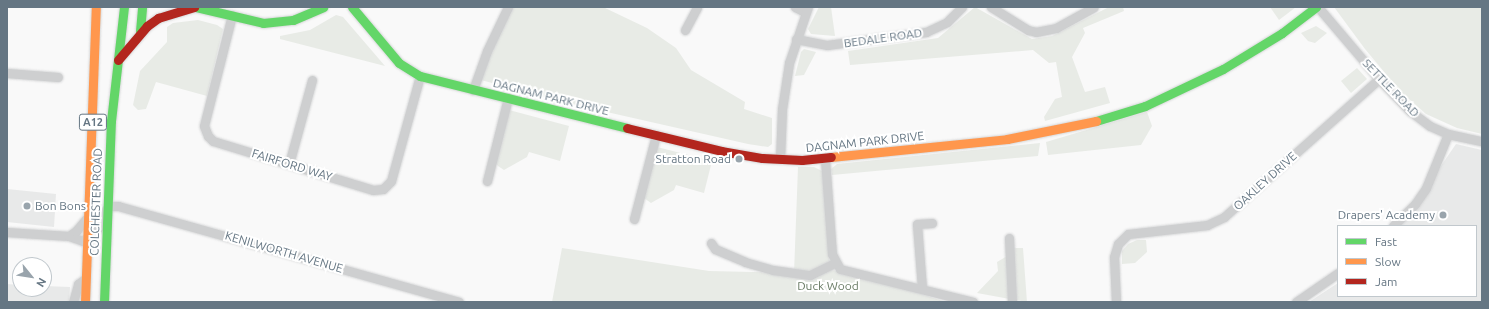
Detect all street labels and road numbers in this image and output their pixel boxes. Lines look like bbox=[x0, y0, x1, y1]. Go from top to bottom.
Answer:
street label: BEDALE ROAD bbox=[843, 25, 923, 51]
street label: SETTLE ROAD bbox=[1360, 56, 1422, 120]
street label: DAGNAM PARK DRIVE bbox=[492, 76, 610, 118]
road number: A12 bbox=[78, 113, 108, 131]
street label: DAGNAM PARK DRIVE bbox=[805, 129, 925, 155]
street label: FAIRFORD WAY bbox=[250, 146, 334, 184]
street label: COLCHESTER ROAD bbox=[87, 148, 105, 256]
street label: OAKLEY DRIVE bbox=[1230, 149, 1300, 213]
street label: KENILWORTH AVENUE bbox=[223, 228, 345, 276]

